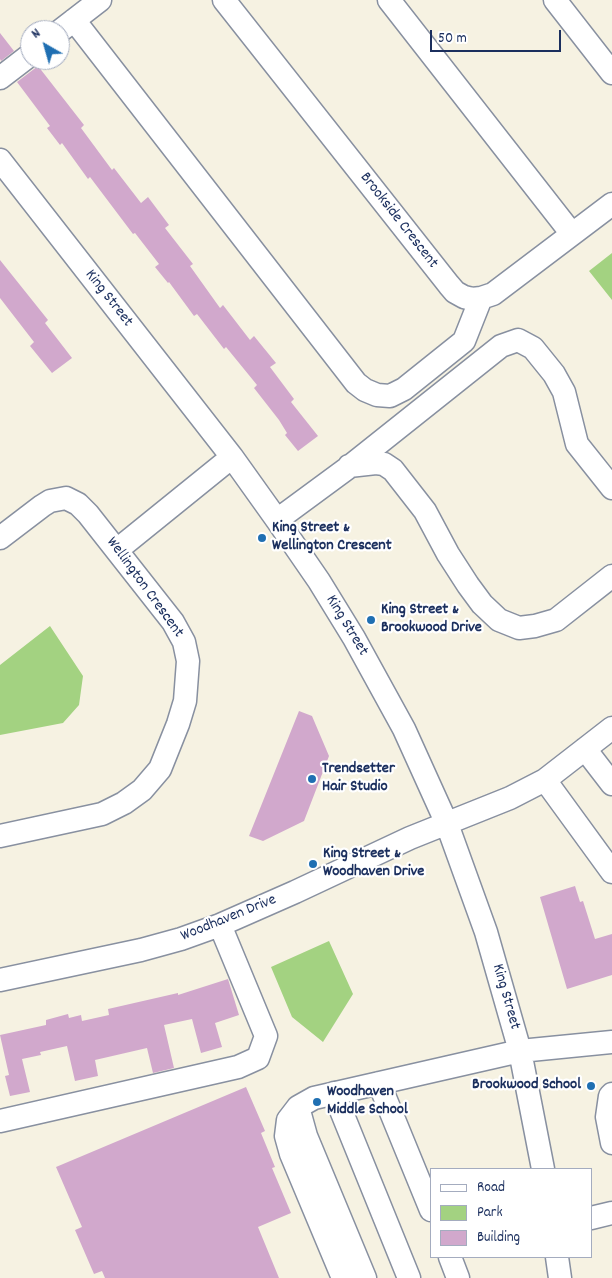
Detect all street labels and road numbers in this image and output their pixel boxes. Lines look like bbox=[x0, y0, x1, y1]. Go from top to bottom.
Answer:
street label: Brookside Crescent bbox=[355, 169, 441, 273]
street label: King Street bbox=[80, 267, 136, 331]
street label: Wellington Crescent bbox=[101, 534, 187, 642]
street label: King Street bbox=[320, 592, 372, 660]
street label: Woodhaven Drive bbox=[178, 891, 280, 947]
street label: King Street bbox=[487, 962, 523, 1032]

